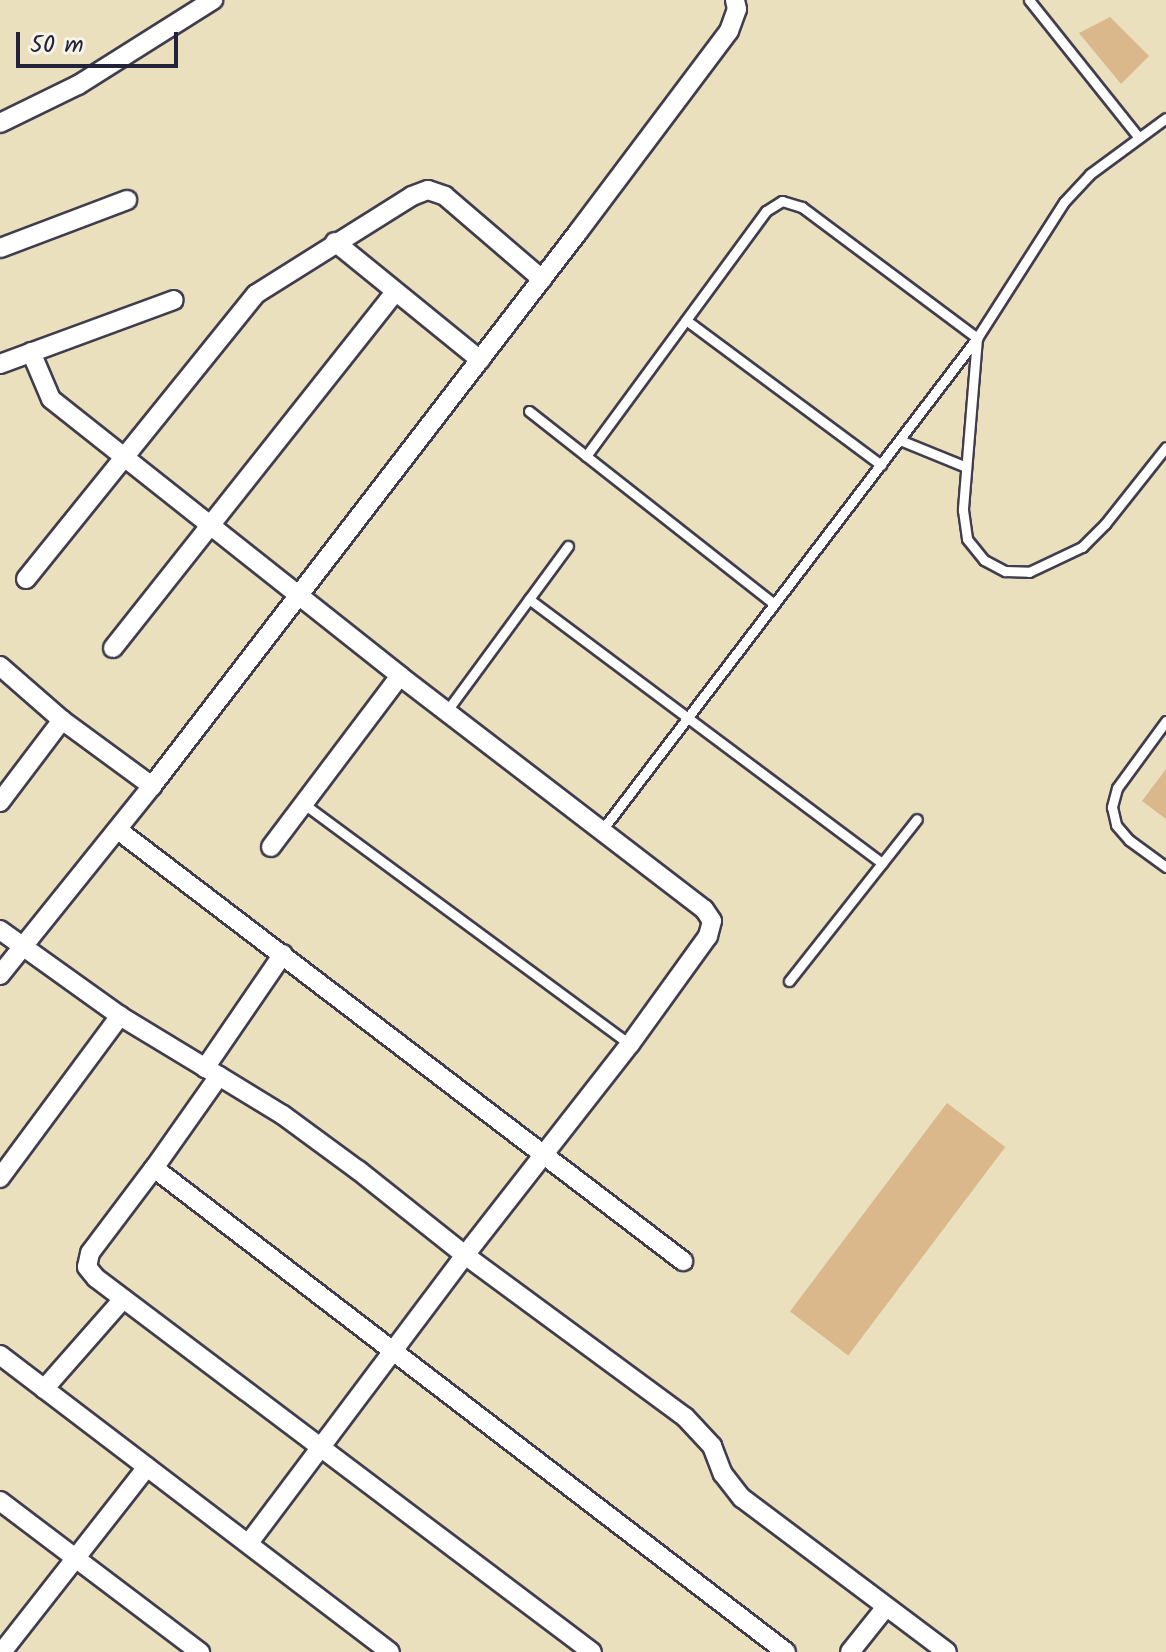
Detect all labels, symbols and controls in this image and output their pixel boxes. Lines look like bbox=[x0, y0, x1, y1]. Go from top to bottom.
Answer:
scale bar bbox=[20, 16, 182, 66]
text: 50 m bbox=[30, 26, 84, 65]

